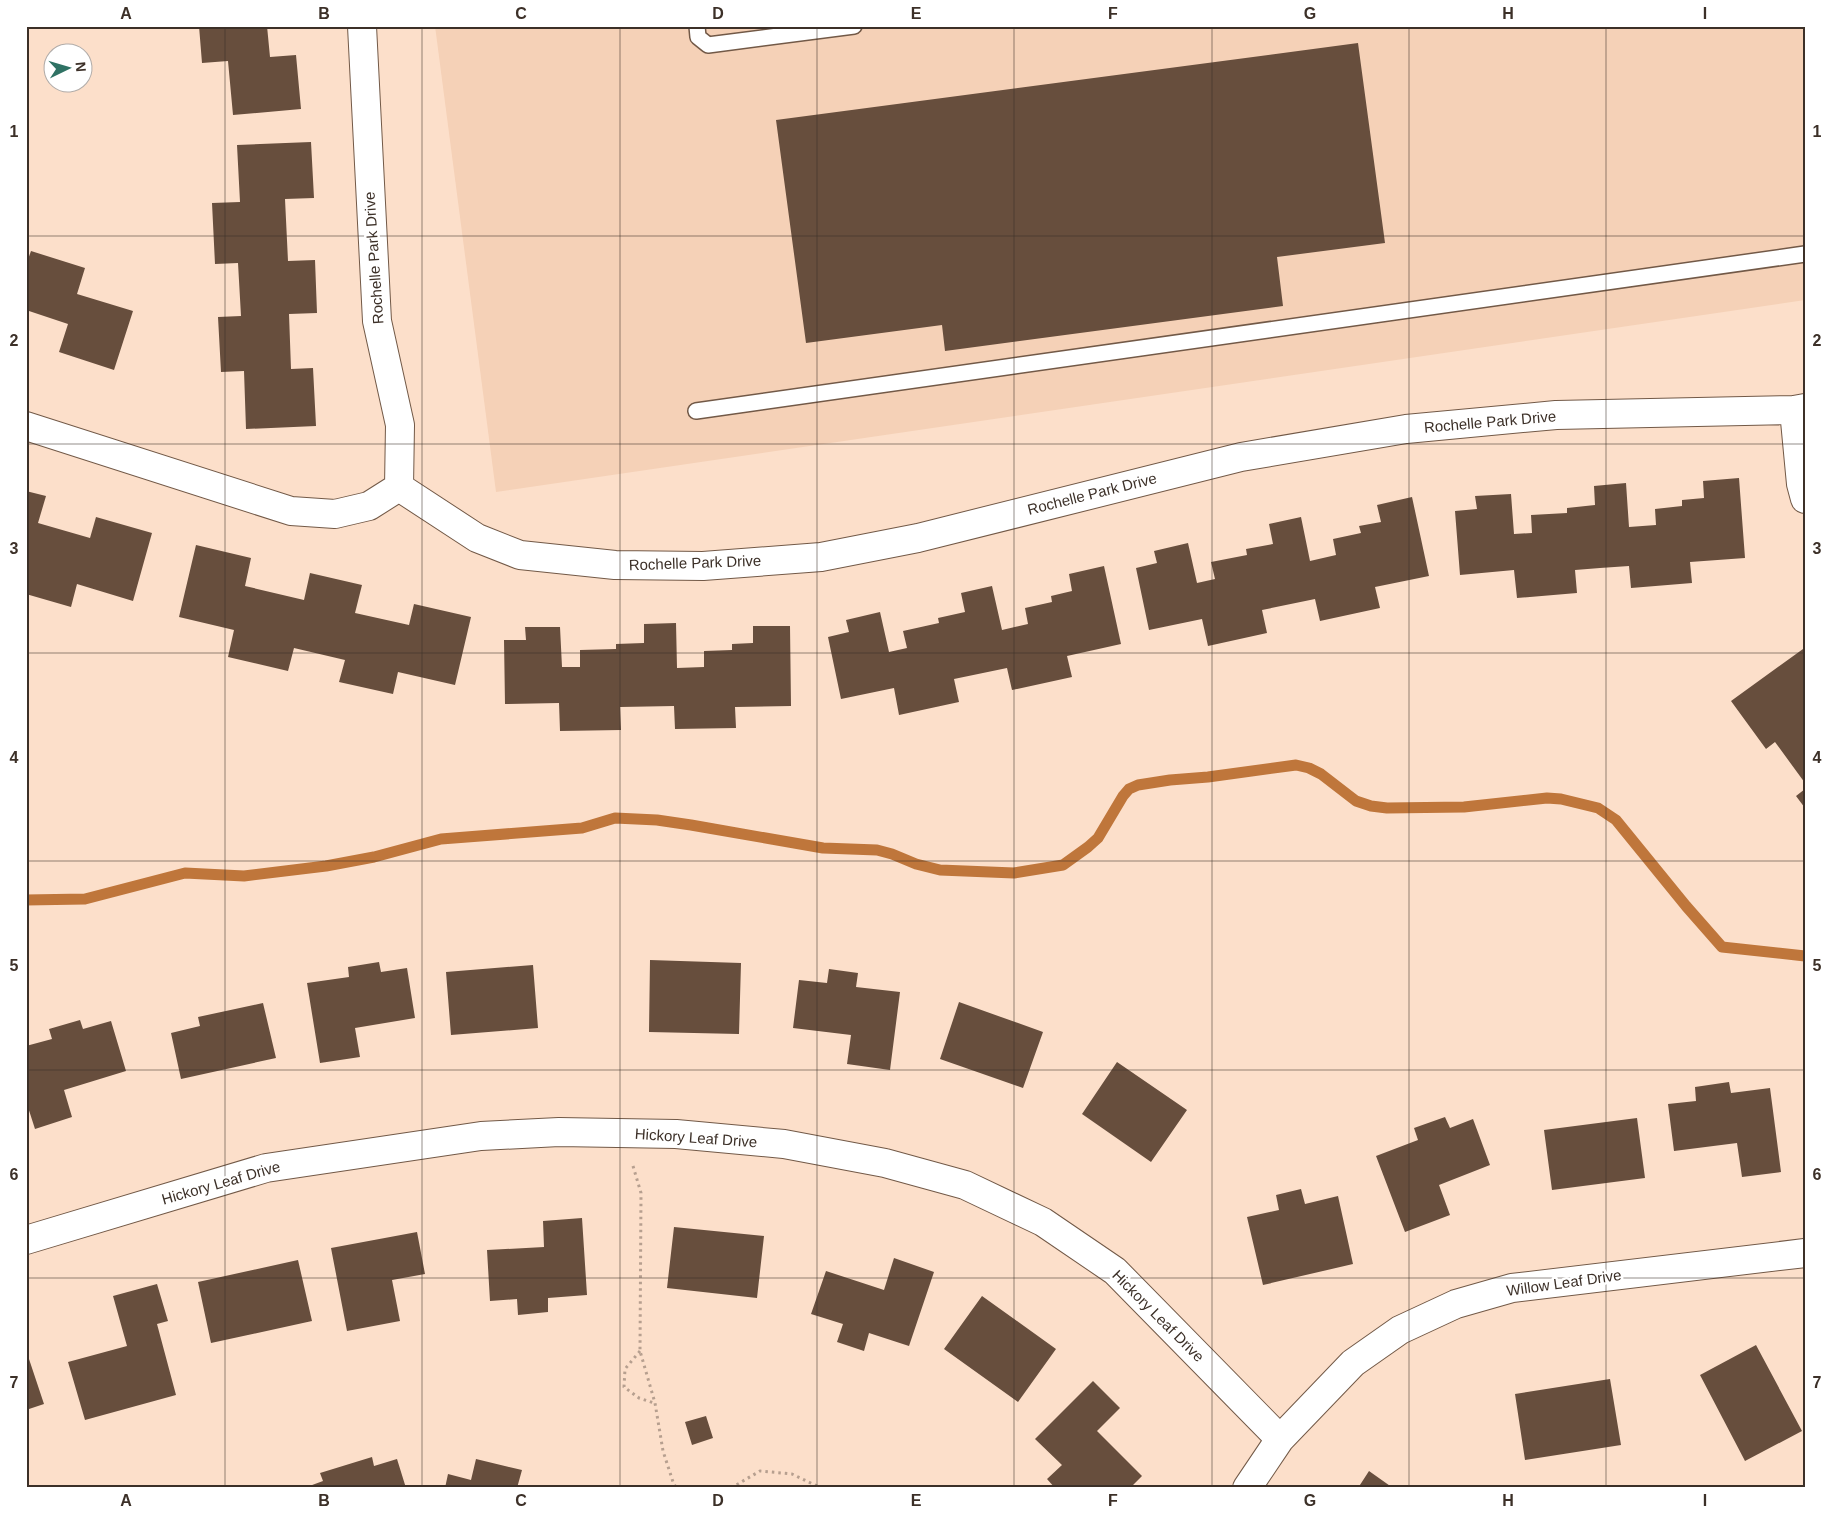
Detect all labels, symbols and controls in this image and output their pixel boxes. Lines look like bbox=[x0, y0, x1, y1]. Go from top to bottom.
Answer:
text: A bbox=[120, 5, 132, 22]
text: B bbox=[318, 5, 330, 22]
text: C bbox=[515, 5, 527, 22]
text: D bbox=[712, 5, 724, 22]
text: E bbox=[911, 5, 922, 22]
text: F bbox=[1108, 5, 1118, 22]
text: G bbox=[1304, 5, 1316, 22]
text: H bbox=[1502, 5, 1514, 22]
text: I bbox=[1703, 5, 1707, 22]
north arrow bbox=[42, 42, 92, 92]
text: N bbox=[73, 61, 89, 73]
text: 1 bbox=[10, 123, 19, 140]
text: 1 bbox=[1813, 123, 1822, 140]
street label: Rochelle Park Drive bbox=[360, 191, 387, 325]
text: 2 bbox=[10, 332, 19, 349]
text: 2 bbox=[1813, 332, 1822, 349]
street label: Rochelle Park Drive bbox=[1423, 407, 1557, 436]
street label: Rochelle Park Drive bbox=[1026, 469, 1158, 518]
text: 3 bbox=[10, 540, 19, 557]
text: 3 bbox=[1813, 540, 1822, 557]
street label: Rochelle Park Drive bbox=[628, 552, 762, 573]
text: 4 bbox=[10, 749, 19, 766]
text: 4 bbox=[1813, 749, 1822, 766]
text: 5 bbox=[10, 957, 19, 974]
text: 5 bbox=[1813, 957, 1822, 974]
street label: Hickory Leaf Drive bbox=[634, 1125, 758, 1150]
street label: Hickory Leaf Drive bbox=[160, 1157, 282, 1208]
text: 6 bbox=[10, 1166, 19, 1183]
text: 6 bbox=[1813, 1166, 1822, 1183]
street label: Hickory Leaf Drive bbox=[1109, 1266, 1208, 1365]
street label: Willow Leaf Drive bbox=[1505, 1266, 1622, 1299]
text: 7 bbox=[10, 1374, 19, 1391]
text: 7 bbox=[1813, 1374, 1822, 1391]
text: A bbox=[120, 1492, 132, 1509]
text: B bbox=[318, 1492, 330, 1509]
text: C bbox=[515, 1492, 527, 1509]
text: D bbox=[712, 1492, 724, 1509]
text: E bbox=[911, 1492, 922, 1509]
text: F bbox=[1108, 1492, 1118, 1509]
text: G bbox=[1304, 1492, 1316, 1509]
text: H bbox=[1502, 1492, 1514, 1509]
text: I bbox=[1703, 1492, 1707, 1509]

